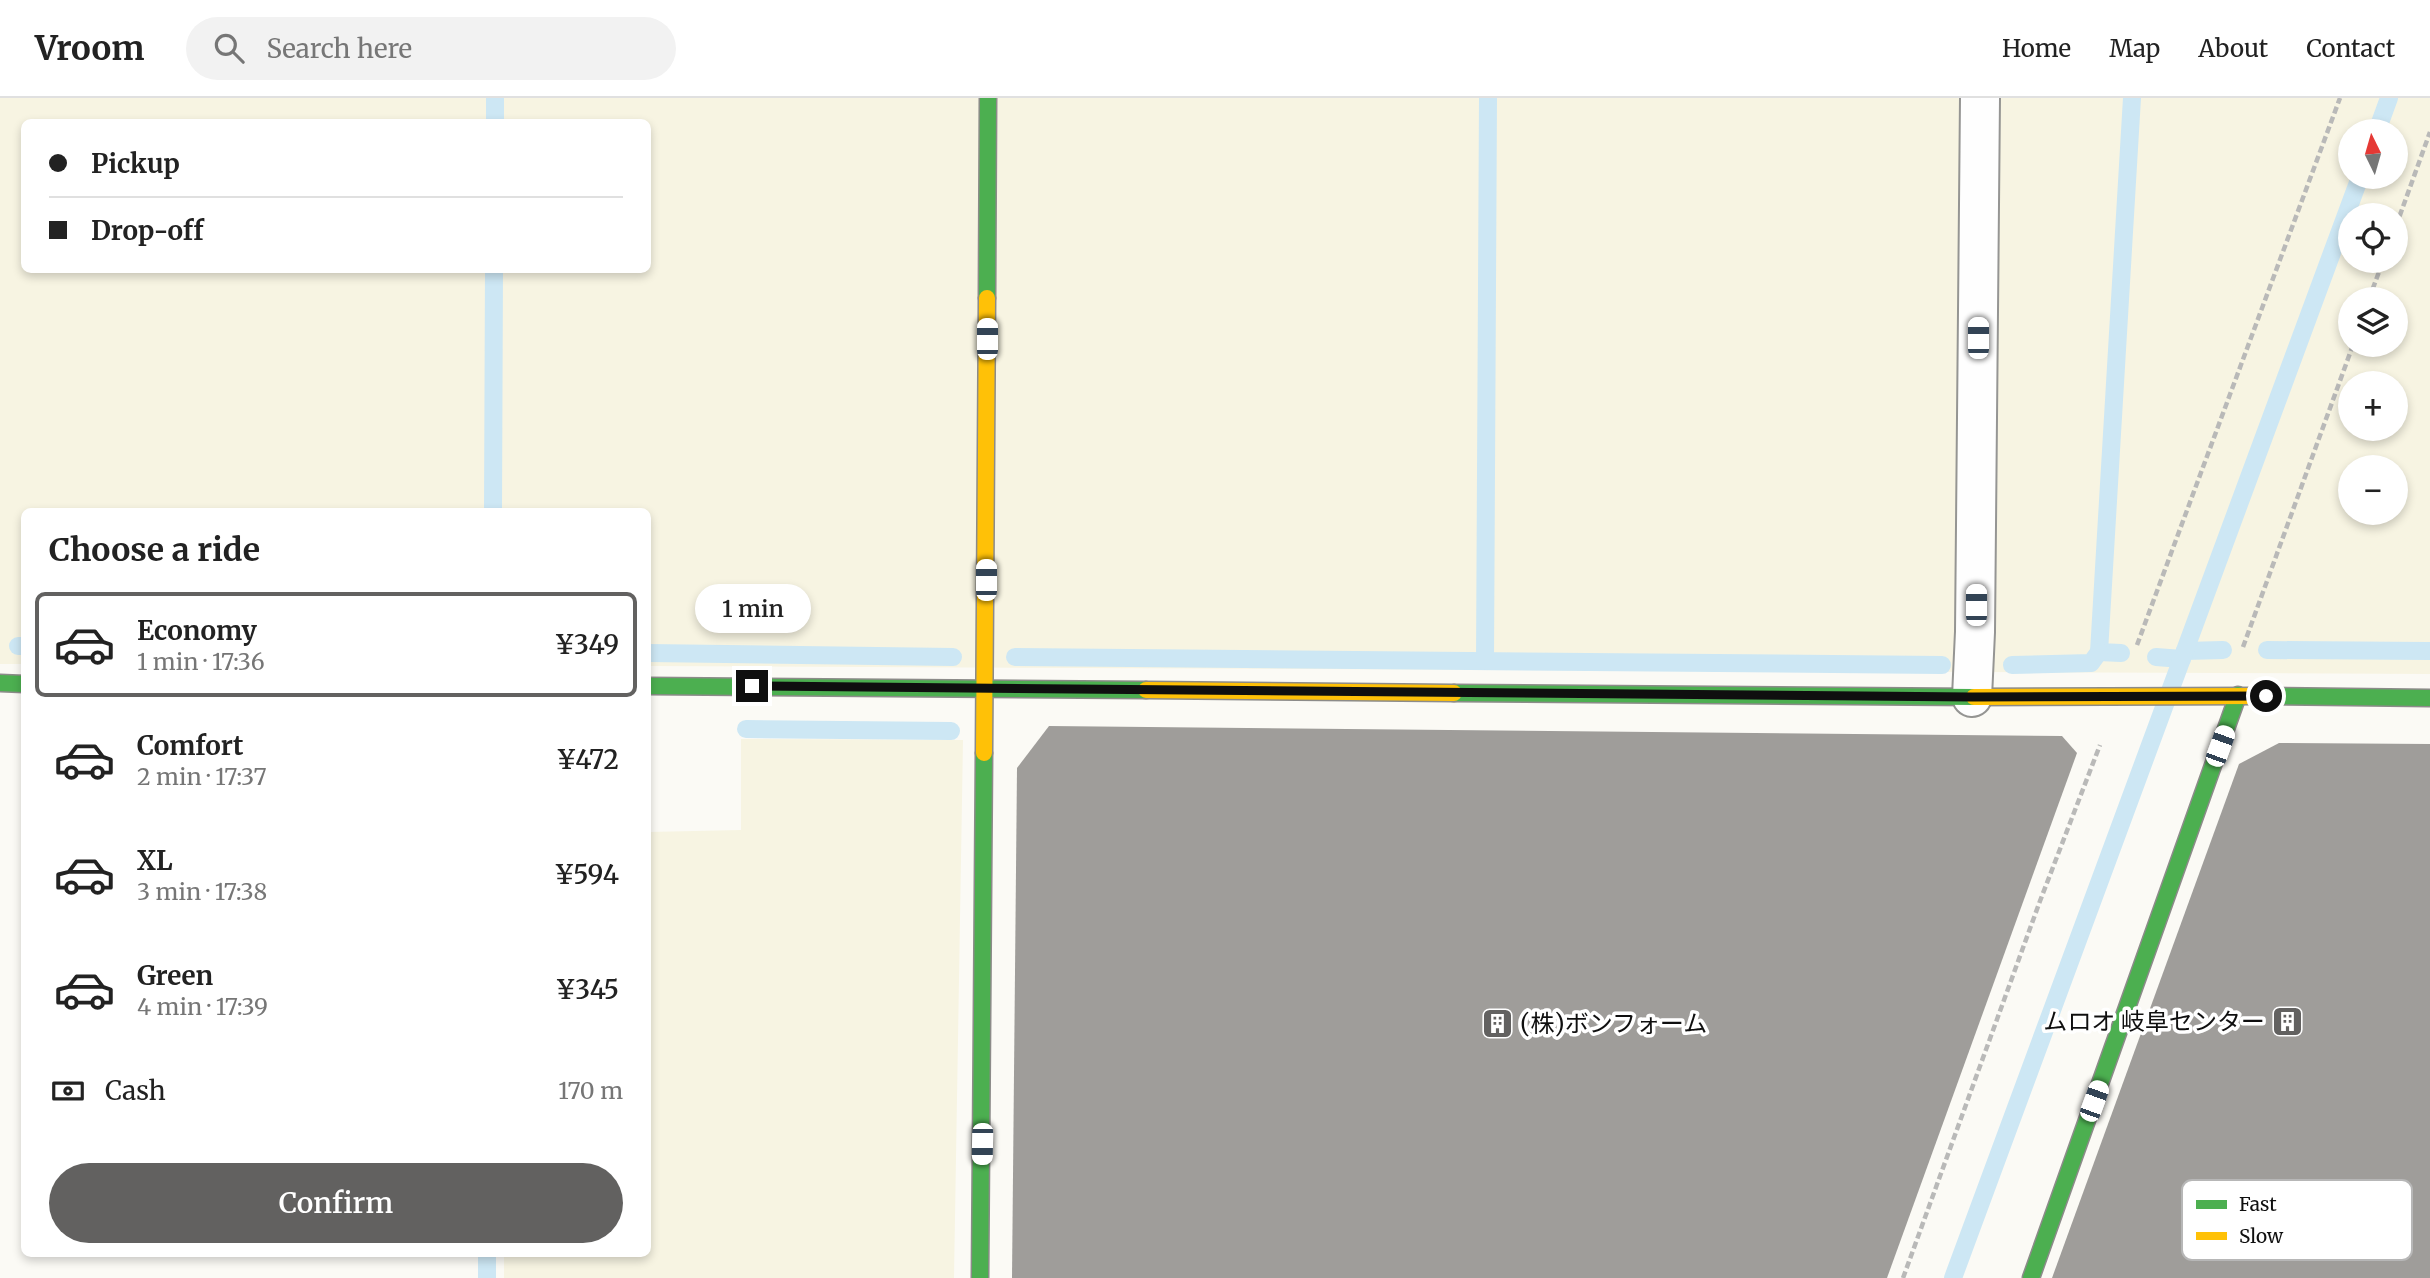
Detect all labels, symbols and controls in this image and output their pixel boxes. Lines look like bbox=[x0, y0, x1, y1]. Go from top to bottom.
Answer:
search box bbox=[186, 17, 676, 80]
text: Vroom bbox=[35, 28, 144, 69]
icon: search bbox=[210, 29, 248, 67]
text: Search here bbox=[266, 32, 412, 65]
text: Home bbox=[2002, 33, 2071, 64]
text: Map bbox=[2109, 33, 2160, 64]
text: About bbox=[2198, 33, 2268, 64]
text: Contact bbox=[2306, 33, 2395, 64]
north arrow bbox=[2338, 119, 2408, 189]
map controls bbox=[2338, 119, 2408, 525]
text: Pickup bbox=[91, 147, 180, 180]
button: locate bbox=[2338, 203, 2408, 273]
text: Drop-off bbox=[91, 214, 204, 247]
button: layers bbox=[2338, 287, 2408, 357]
car bbox=[1968, 317, 1989, 359]
car bbox=[977, 318, 998, 360]
button: + bbox=[2338, 371, 2408, 441]
button: − bbox=[2338, 455, 2408, 525]
text: Choose a ride bbox=[49, 530, 260, 570]
car bbox=[976, 559, 997, 601]
callout: 1 min bbox=[694, 584, 810, 634]
car bbox=[1966, 584, 1987, 626]
text: 1 min bbox=[722, 594, 784, 623]
icon: car bbox=[53, 613, 116, 676]
text: Economy bbox=[137, 614, 257, 647]
text: ¥349 bbox=[554, 628, 619, 661]
text: 1 min · 17:36 bbox=[137, 647, 265, 676]
route end bbox=[736, 670, 768, 702]
route start bbox=[2250, 680, 2282, 712]
car bbox=[2203, 723, 2238, 769]
icon: car bbox=[53, 728, 116, 791]
text: Comfort bbox=[137, 729, 243, 762]
text: ¥472 bbox=[556, 743, 619, 776]
text: 2 min · 17:37 bbox=[137, 762, 267, 791]
icon: car bbox=[53, 843, 116, 906]
text: XL bbox=[137, 844, 173, 877]
text: ¥594 bbox=[554, 858, 619, 891]
text: 3 min · 17:38 bbox=[137, 877, 267, 906]
icon: car bbox=[53, 958, 116, 1021]
text: Green bbox=[137, 959, 213, 992]
text: ¥345 bbox=[556, 973, 619, 1006]
text: 4 min · 17:39 bbox=[137, 992, 268, 1021]
building icon: ムロオ 岐阜センター bbox=[2271, 1004, 2305, 1038]
building icon: (株)ボンフォーム bbox=[1480, 1006, 1514, 1040]
place label: ムロオ 岐阜センター bbox=[2043, 1006, 2265, 1037]
place label: (株)ボンフォーム bbox=[1520, 1008, 1707, 1039]
icon: cash bbox=[49, 1072, 87, 1110]
text: Cash bbox=[105, 1074, 166, 1107]
text: 170 m bbox=[558, 1076, 623, 1105]
car bbox=[2077, 1078, 2112, 1124]
car bbox=[972, 1123, 993, 1165]
button: Confirm bbox=[49, 1163, 623, 1243]
legend bbox=[2182, 1180, 2412, 1260]
text: Fast bbox=[2239, 1192, 2277, 1216]
text: Slow bbox=[2239, 1224, 2284, 1248]

